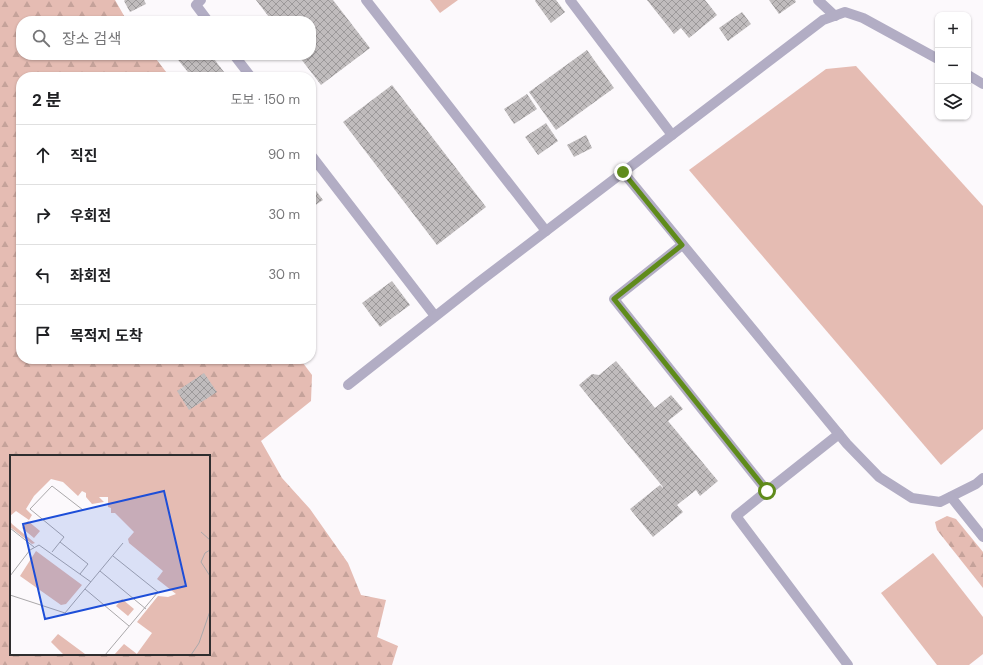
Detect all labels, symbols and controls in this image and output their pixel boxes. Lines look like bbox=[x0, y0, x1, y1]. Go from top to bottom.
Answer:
map controls bbox=[935, 12, 971, 120]
button: + bbox=[935, 12, 971, 48]
search box bbox=[16, 16, 316, 60]
icon: search bbox=[30, 27, 52, 49]
text: 장소 검색 bbox=[62, 29, 121, 49]
button: − bbox=[935, 48, 971, 84]
button: layers bbox=[935, 84, 971, 120]
text: 2 분 bbox=[32, 89, 61, 111]
text: 도보 · 150 m bbox=[231, 91, 300, 108]
icon: ahead bbox=[32, 144, 54, 166]
text: 직진 bbox=[70, 146, 98, 166]
text: 90 m bbox=[268, 146, 300, 163]
route end bbox=[614, 163, 632, 181]
icon: right bbox=[32, 204, 54, 226]
text: 우회전 bbox=[70, 206, 111, 226]
text: 30 m bbox=[268, 206, 300, 223]
icon: left bbox=[32, 264, 54, 286]
text: 좌회전 bbox=[70, 266, 111, 286]
text: 30 m bbox=[268, 266, 300, 283]
icon: arrive bbox=[32, 324, 54, 346]
text: 목적지 도착 bbox=[70, 326, 143, 346]
inset map bbox=[10, 455, 210, 655]
route start bbox=[758, 482, 776, 500]

